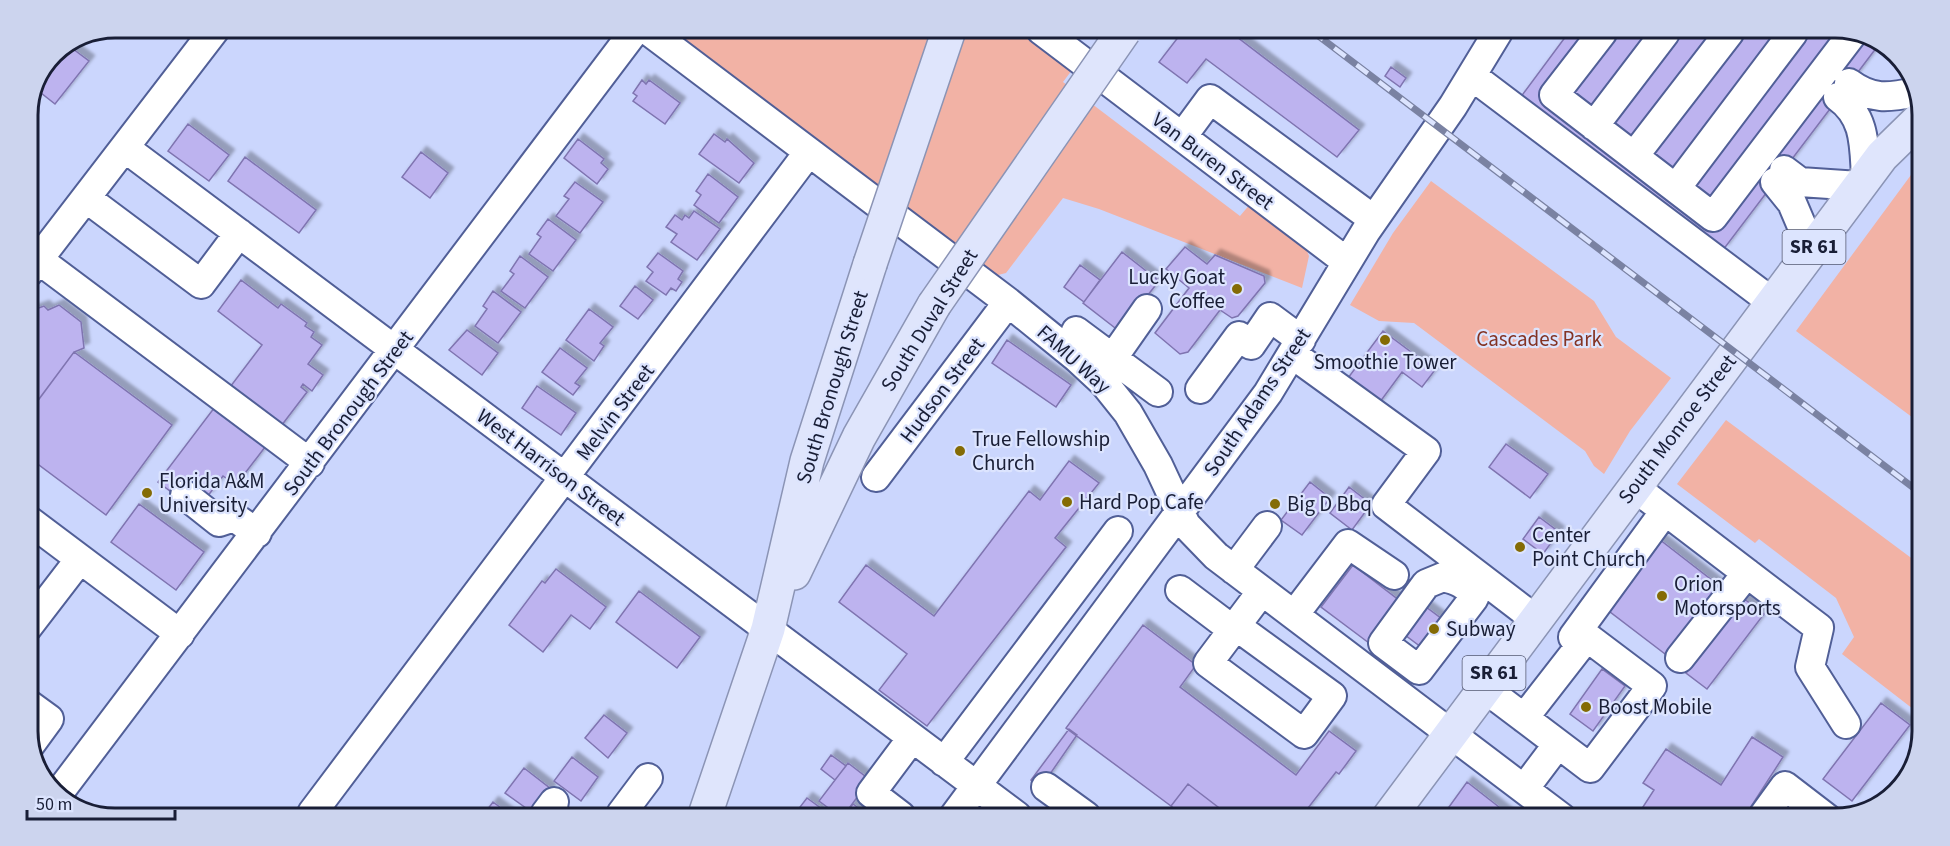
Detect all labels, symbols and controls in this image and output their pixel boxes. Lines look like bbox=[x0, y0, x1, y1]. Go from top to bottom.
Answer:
street label: Van Buren Street bbox=[1146, 105, 1280, 217]
road number: SR 61 bbox=[1782, 230, 1846, 264]
street label: South Duval Street bbox=[873, 243, 985, 397]
place label: Lucky Goat Coffee bbox=[1128, 262, 1225, 316]
marker: Lucky Goat Coffee bbox=[1230, 282, 1244, 296]
street label: South Bronough Street bbox=[788, 287, 876, 487]
street label: FAMU Way bbox=[1030, 318, 1118, 401]
street label: South Adams Street bbox=[1196, 322, 1318, 482]
street label: South Bronough Street bbox=[276, 324, 420, 502]
park label: Cascades Park bbox=[1476, 324, 1602, 354]
street label: Hudson Street bbox=[892, 331, 992, 449]
marker: Smoothie Tower bbox=[1378, 333, 1392, 347]
place label: Smoothie Tower bbox=[1313, 347, 1457, 377]
street label: South Monroe Street bbox=[1611, 348, 1743, 510]
street label: Melvin Street bbox=[569, 357, 661, 467]
street label: West Harrison Street bbox=[470, 401, 632, 533]
place label: True Fellowship Church bbox=[972, 424, 1110, 478]
marker: True Fellowship Church bbox=[953, 444, 967, 458]
place label: Florida A&M University bbox=[159, 466, 264, 520]
marker: Florida A&M University bbox=[140, 486, 154, 500]
place label: Hard Pop Cafe bbox=[1079, 487, 1204, 517]
place label: Big D Bbq bbox=[1287, 489, 1372, 519]
marker: Hard Pop Cafe bbox=[1060, 495, 1074, 509]
marker: Big D Bbq bbox=[1268, 497, 1282, 511]
place label: Center Point Church bbox=[1532, 520, 1646, 574]
marker: Center Point Church bbox=[1513, 540, 1527, 554]
place label: Orion Motorsports bbox=[1674, 569, 1781, 623]
marker: Orion Motorsports bbox=[1655, 589, 1669, 603]
place label: Subway bbox=[1446, 614, 1516, 644]
marker: Subway bbox=[1427, 622, 1441, 636]
road number: SR 61 bbox=[1462, 656, 1526, 690]
place label: Boost Mobile bbox=[1598, 692, 1712, 722]
marker: Boost Mobile bbox=[1579, 700, 1593, 714]
scale bar bbox=[27, 783, 176, 821]
text: 50 m bbox=[36, 792, 72, 817]

